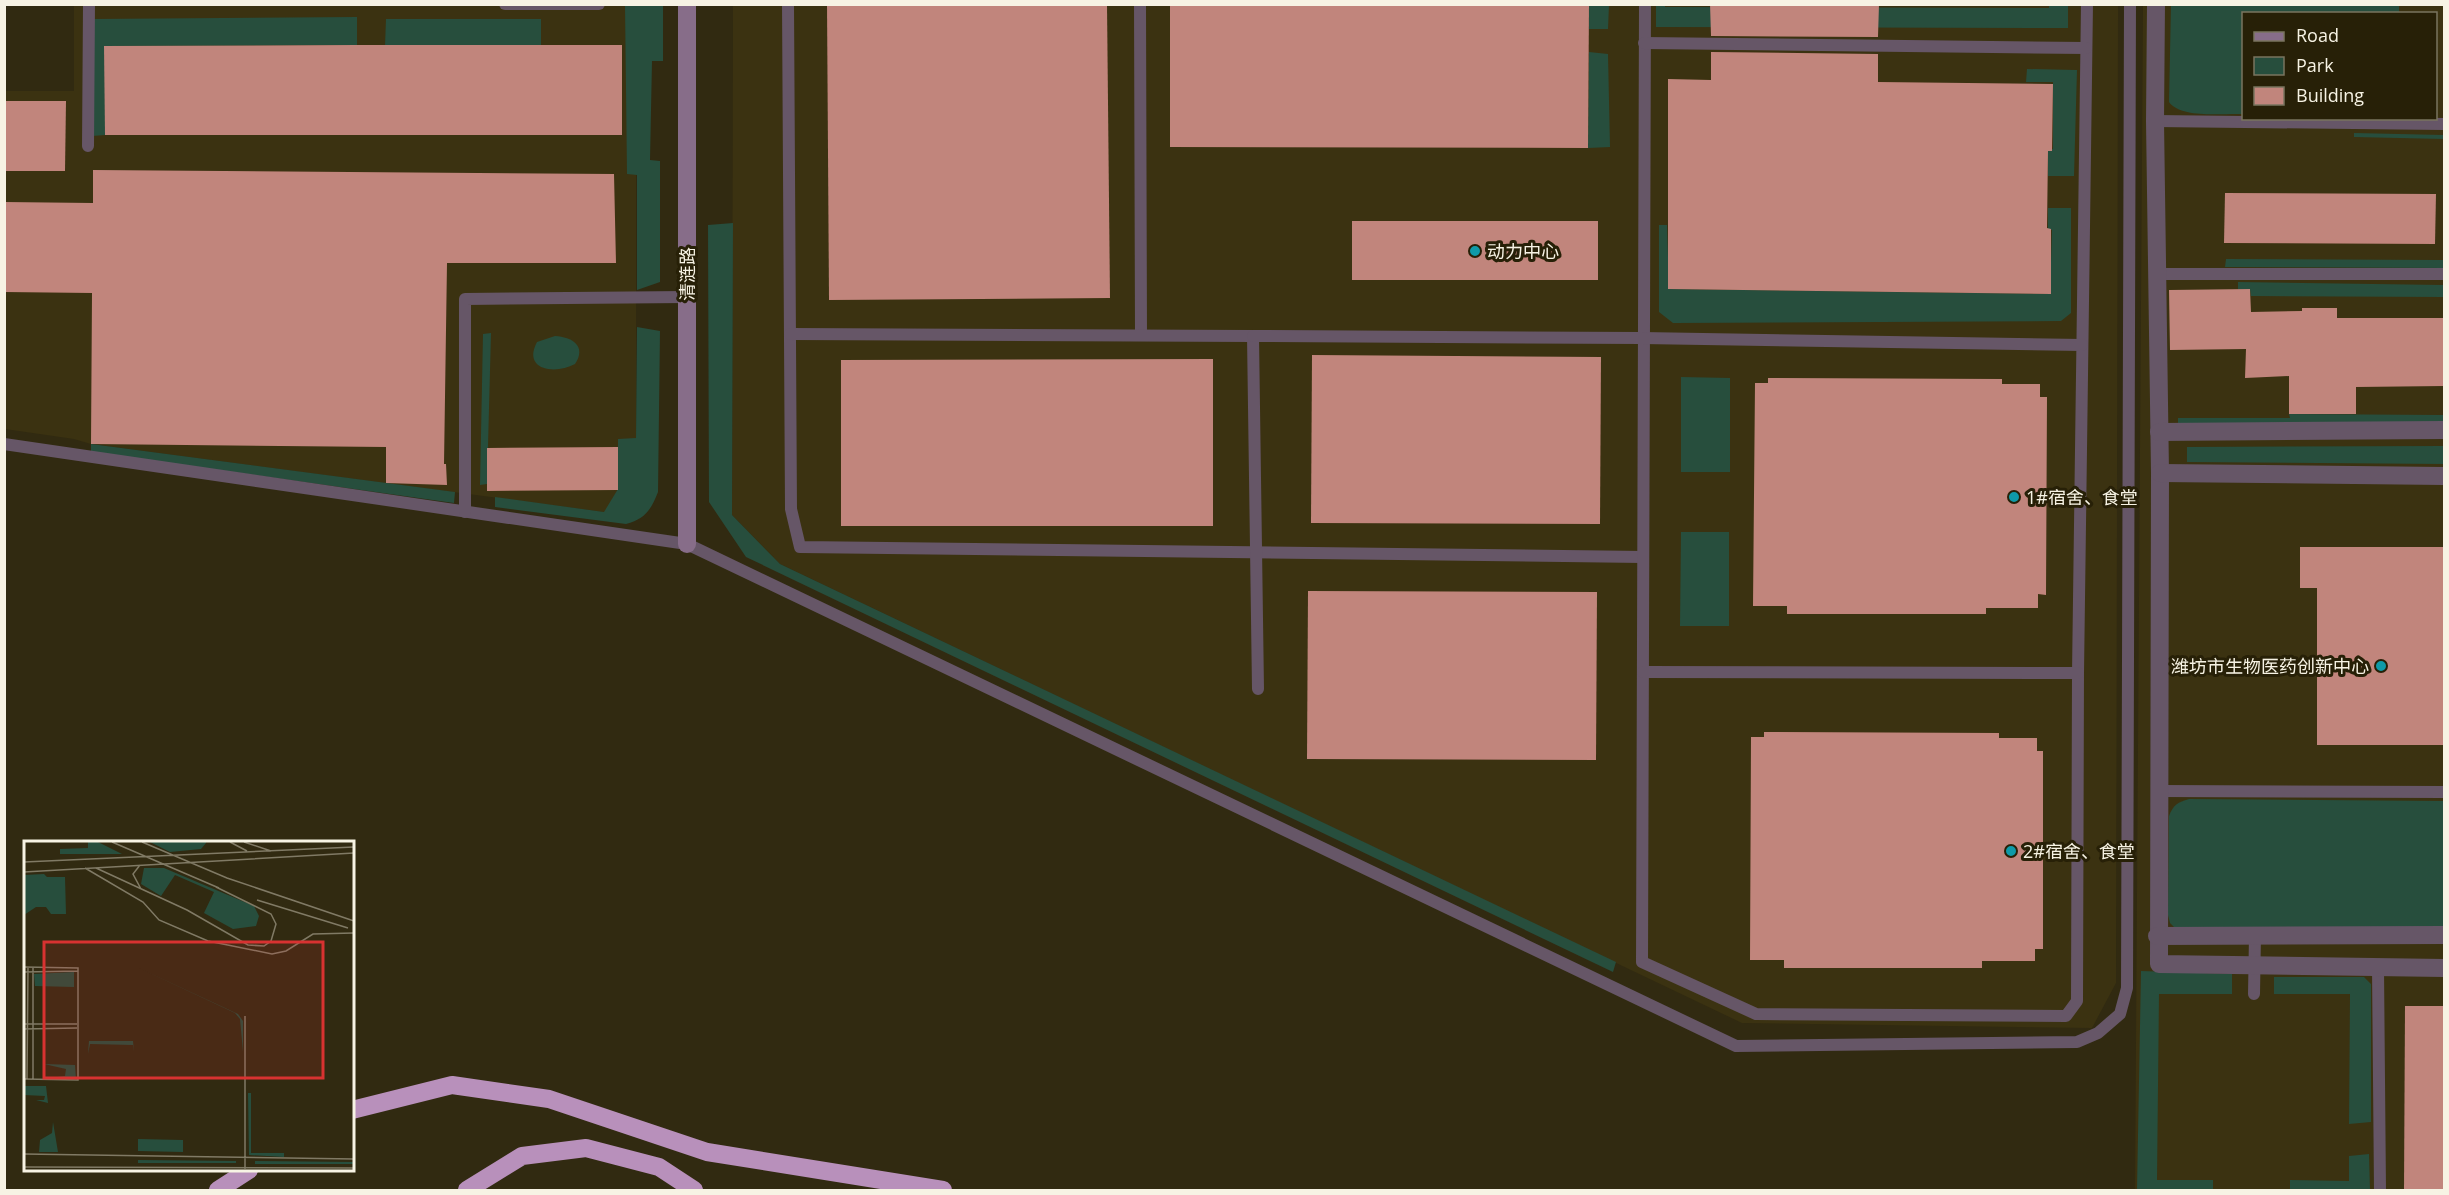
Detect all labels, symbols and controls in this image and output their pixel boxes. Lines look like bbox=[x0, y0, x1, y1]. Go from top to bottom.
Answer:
legend bbox=[2242, 12, 2437, 120]
text: Road bbox=[2296, 23, 2339, 47]
text: Park bbox=[2296, 53, 2334, 77]
text: Building bbox=[2296, 83, 2364, 107]
place label: 动力中心 bbox=[1487, 239, 1559, 263]
marker: 动力中心 bbox=[1468, 244, 1482, 258]
street label: 清涟路 bbox=[675, 247, 699, 301]
place label: 1#宿舍、食堂 bbox=[2026, 485, 2138, 509]
marker: 1#宿舍、食堂 bbox=[2007, 490, 2021, 504]
place label: 潍坊市生物医药创新中心 bbox=[2171, 654, 2369, 678]
marker: 潍坊市生物医药创新中心 bbox=[2374, 659, 2388, 673]
place label: 2#宿舍、食堂 bbox=[2023, 839, 2135, 863]
inset map bbox=[24, 841, 354, 1171]
marker: 2#宿舍、食堂 bbox=[2004, 844, 2018, 858]

